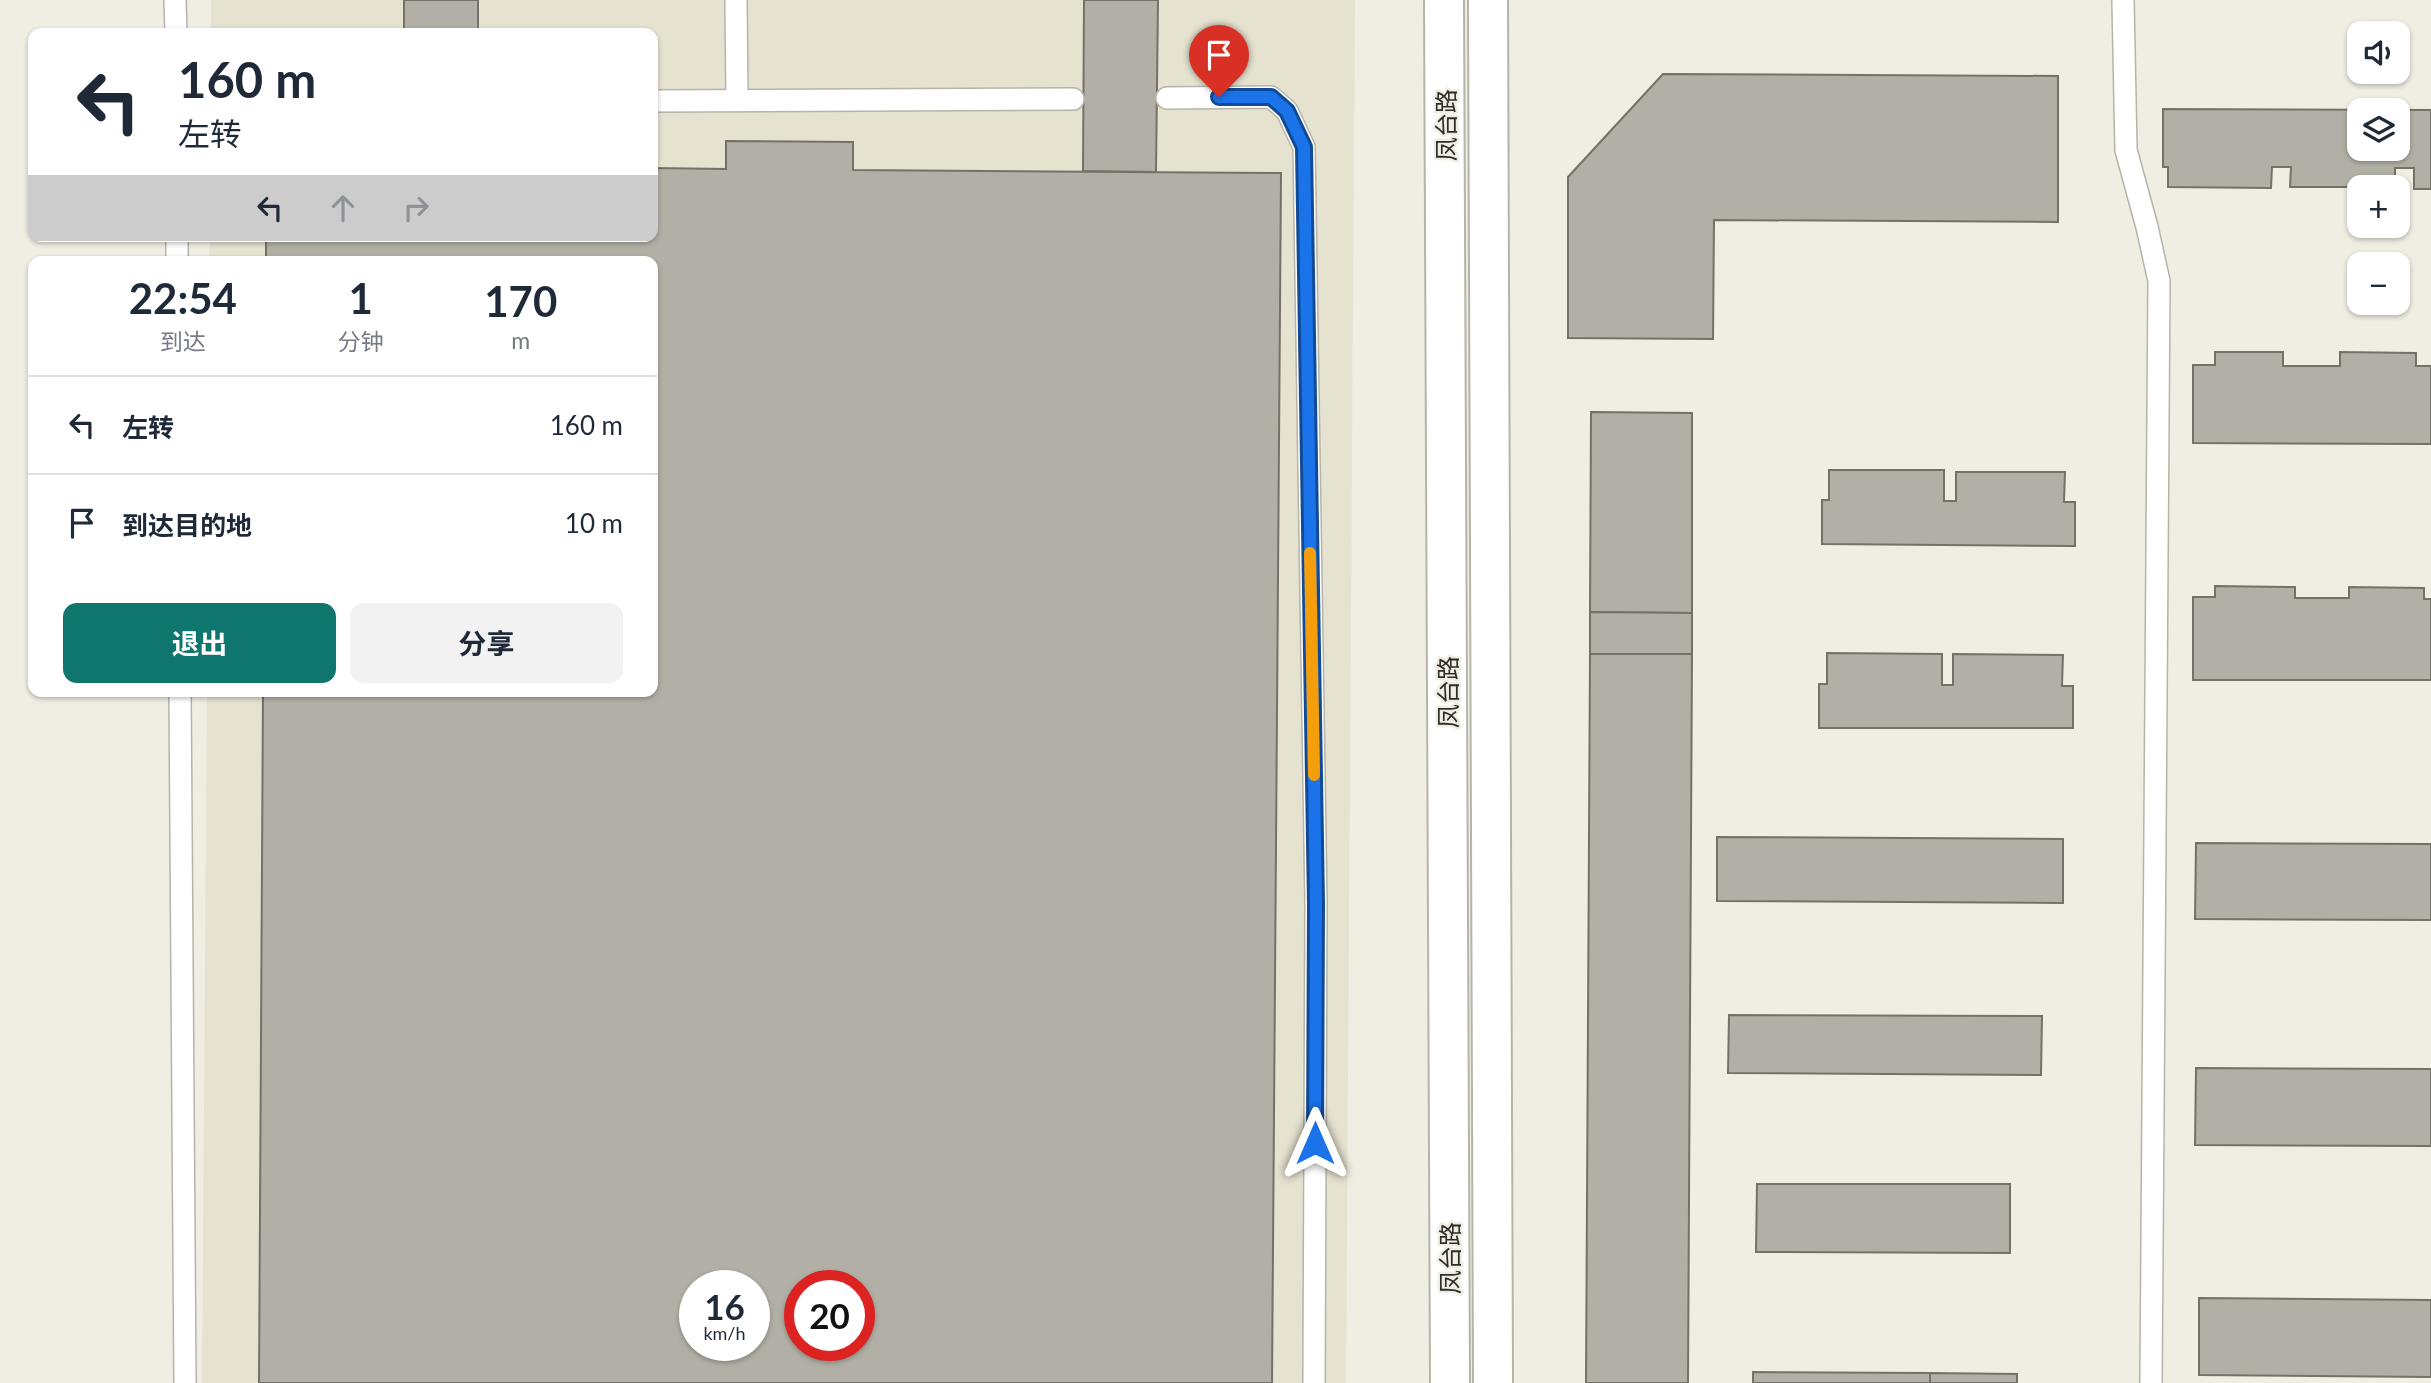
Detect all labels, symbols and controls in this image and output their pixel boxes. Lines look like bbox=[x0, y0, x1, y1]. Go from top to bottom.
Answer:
map controls bbox=[2347, 21, 2410, 315]
button: sound bbox=[2347, 21, 2410, 84]
pin bbox=[1189, 25, 1249, 97]
icon: arrive bbox=[1200, 36, 1238, 74]
text: 160 m bbox=[178, 50, 316, 108]
icon: left bbox=[63, 56, 154, 147]
street label: 凤台路 bbox=[1431, 89, 1460, 161]
button: layers bbox=[2347, 98, 2410, 161]
text: 左转 bbox=[178, 114, 242, 153]
button: + bbox=[2347, 175, 2410, 238]
icon: left bbox=[251, 189, 289, 227]
icon: ahead bbox=[324, 189, 362, 227]
icon: right bbox=[397, 189, 435, 227]
button: − bbox=[2347, 252, 2410, 315]
text: 22:54 bbox=[129, 273, 237, 323]
text: 1 bbox=[348, 273, 373, 323]
text: 170 bbox=[484, 276, 557, 326]
text: m bbox=[511, 326, 530, 354]
text: 到达 bbox=[160, 327, 206, 355]
text: 分钟 bbox=[338, 327, 384, 355]
icon: left bbox=[63, 406, 101, 444]
text: 160 m bbox=[550, 409, 623, 441]
text: 左转 bbox=[122, 411, 174, 443]
icon: arrive bbox=[63, 504, 101, 542]
text: 10 m bbox=[565, 507, 623, 539]
text: 到达目的地 bbox=[122, 509, 252, 541]
button: 退出 bbox=[63, 603, 336, 683]
button: 分享 bbox=[350, 603, 623, 683]
street label: 凤台路 bbox=[1433, 656, 1462, 728]
position arrow bbox=[1278, 1106, 1352, 1180]
street label: 凤台路 bbox=[1435, 1222, 1464, 1294]
speed limit sign: 20 bbox=[784, 1270, 875, 1361]
text: 16 bbox=[704, 1285, 745, 1327]
text: km/h bbox=[703, 1322, 746, 1344]

